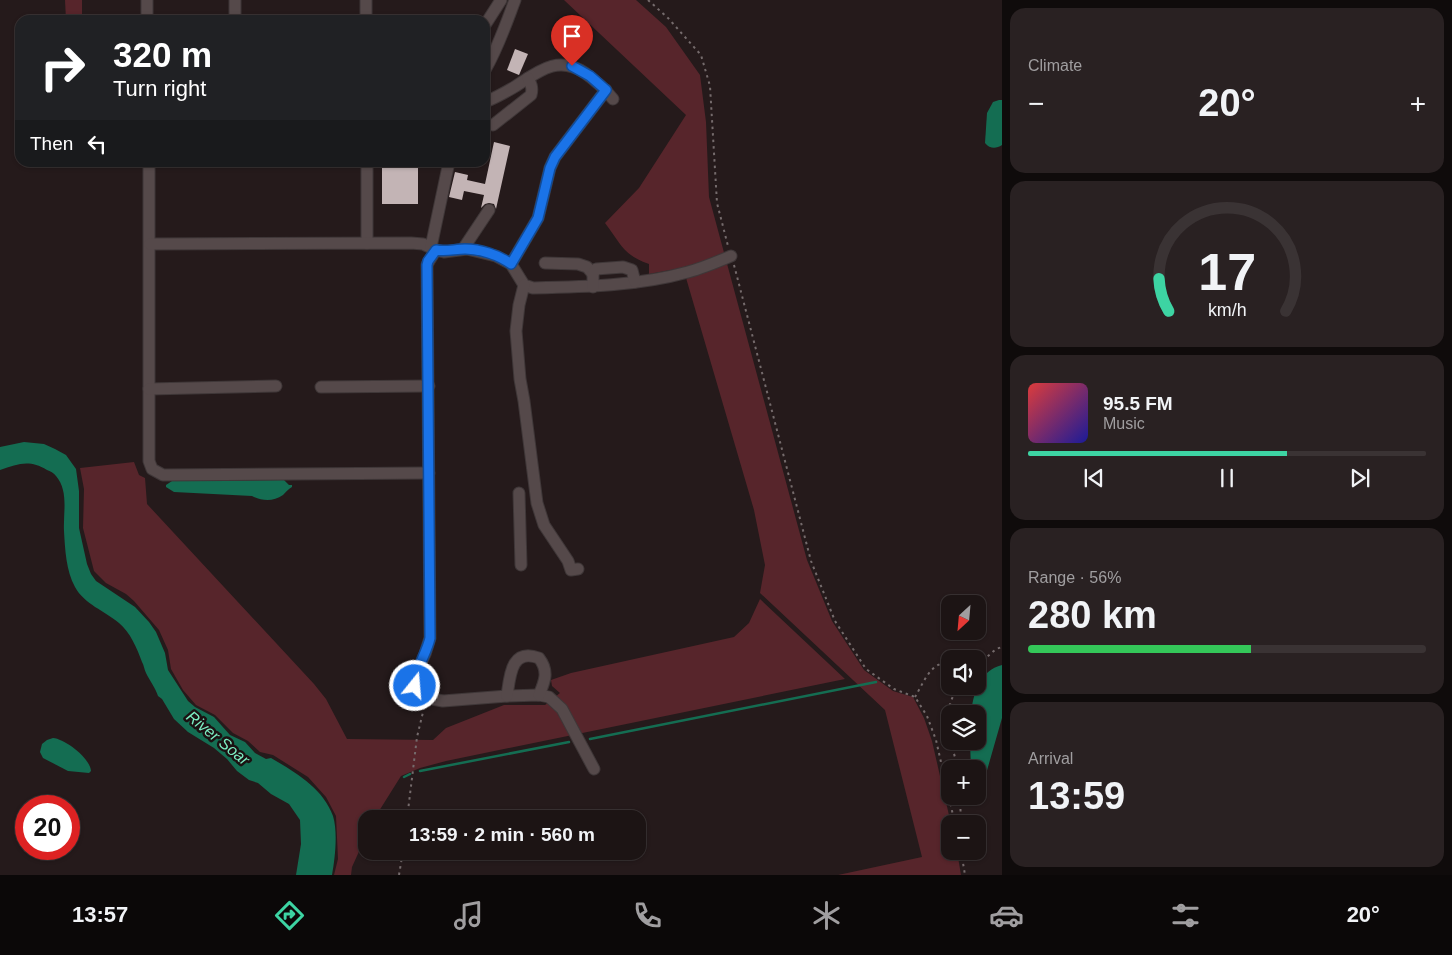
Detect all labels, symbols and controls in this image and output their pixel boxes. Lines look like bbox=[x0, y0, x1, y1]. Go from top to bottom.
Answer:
pin bbox=[551, 15, 593, 66]
icon: arrive bbox=[558, 22, 586, 50]
icon: right bbox=[30, 35, 95, 100]
text: 320 m bbox=[113, 35, 212, 74]
text: Climate bbox=[1028, 57, 1082, 74]
text: Turn right bbox=[113, 76, 206, 101]
text: 20° bbox=[1198, 82, 1256, 124]
text: − bbox=[1028, 88, 1044, 119]
text: + bbox=[1410, 88, 1426, 119]
icon: left bbox=[83, 130, 111, 158]
text: Then bbox=[30, 133, 73, 154]
text: 17 bbox=[1198, 243, 1256, 301]
text: km/h bbox=[1208, 300, 1246, 320]
text: 95.5 FM bbox=[1103, 393, 1173, 414]
text: Music bbox=[1103, 415, 1145, 432]
icon: previous bbox=[1080, 464, 1108, 492]
icon: pause bbox=[1213, 464, 1241, 492]
icon: next bbox=[1346, 464, 1374, 492]
text: Range · 56% bbox=[1028, 569, 1121, 586]
text: 280 km bbox=[1028, 594, 1157, 636]
north arrow bbox=[941, 595, 986, 640]
map controls bbox=[941, 595, 986, 860]
button: sound bbox=[941, 650, 986, 695]
position arrow bbox=[388, 659, 440, 711]
button: layers bbox=[941, 705, 986, 750]
water label: River Soar bbox=[183, 708, 253, 769]
text: Arrival bbox=[1028, 750, 1073, 767]
button: + bbox=[941, 760, 986, 805]
text: 13:59 bbox=[1028, 775, 1125, 817]
speed limit sign: 20 bbox=[15, 795, 80, 860]
button: − bbox=[941, 815, 986, 860]
text: 13:59 · 2 min · 560 m bbox=[409, 824, 595, 845]
icon: directions bbox=[272, 898, 307, 933]
icon: music bbox=[451, 898, 486, 933]
icon: phone bbox=[630, 898, 665, 933]
icon: climate bbox=[809, 898, 844, 933]
icon: car bbox=[989, 898, 1024, 933]
icon: filters bbox=[1168, 898, 1203, 933]
text: 13:57 bbox=[72, 902, 128, 927]
text: 20° bbox=[1347, 902, 1380, 927]

